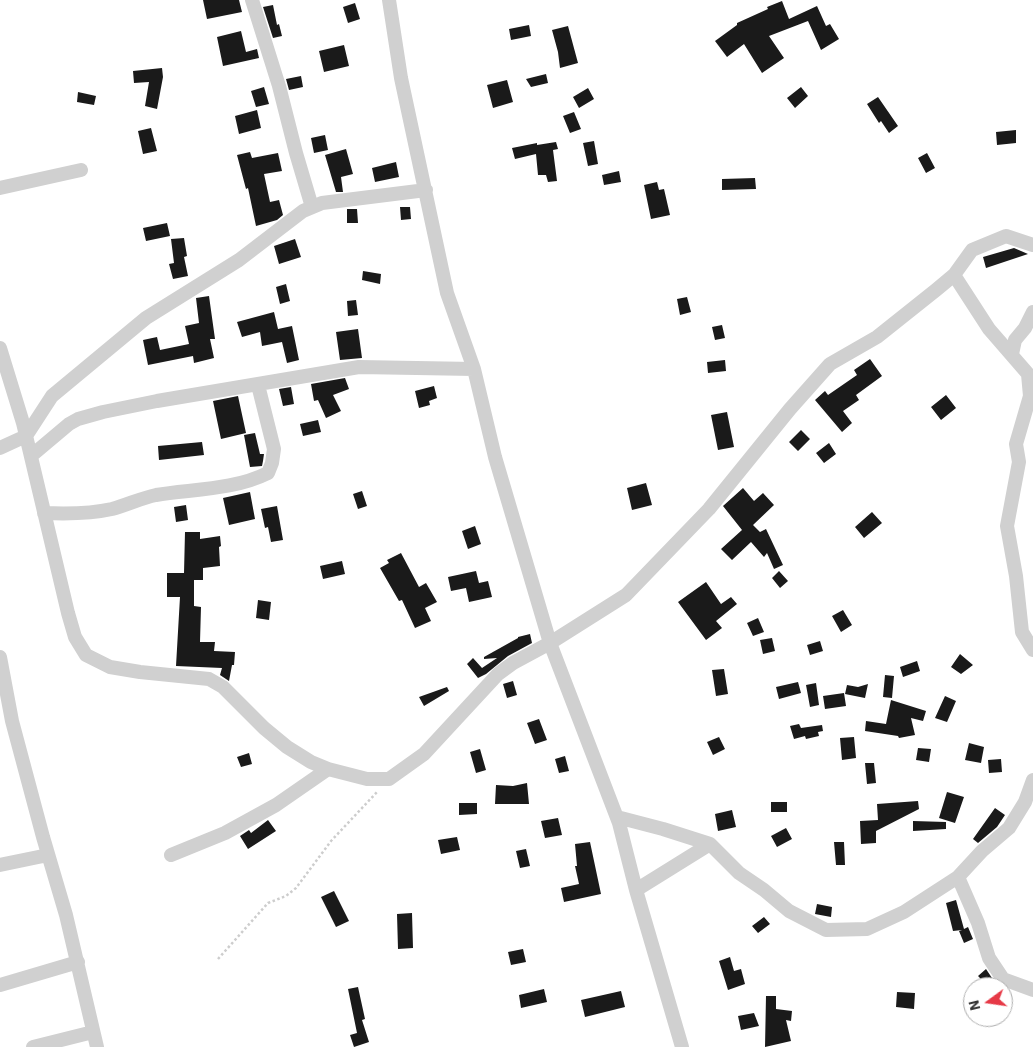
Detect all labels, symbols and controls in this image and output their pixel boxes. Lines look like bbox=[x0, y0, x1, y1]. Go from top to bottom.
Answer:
north arrow bbox=[963, 977, 1013, 1027]
text: N bbox=[964, 998, 984, 1012]

